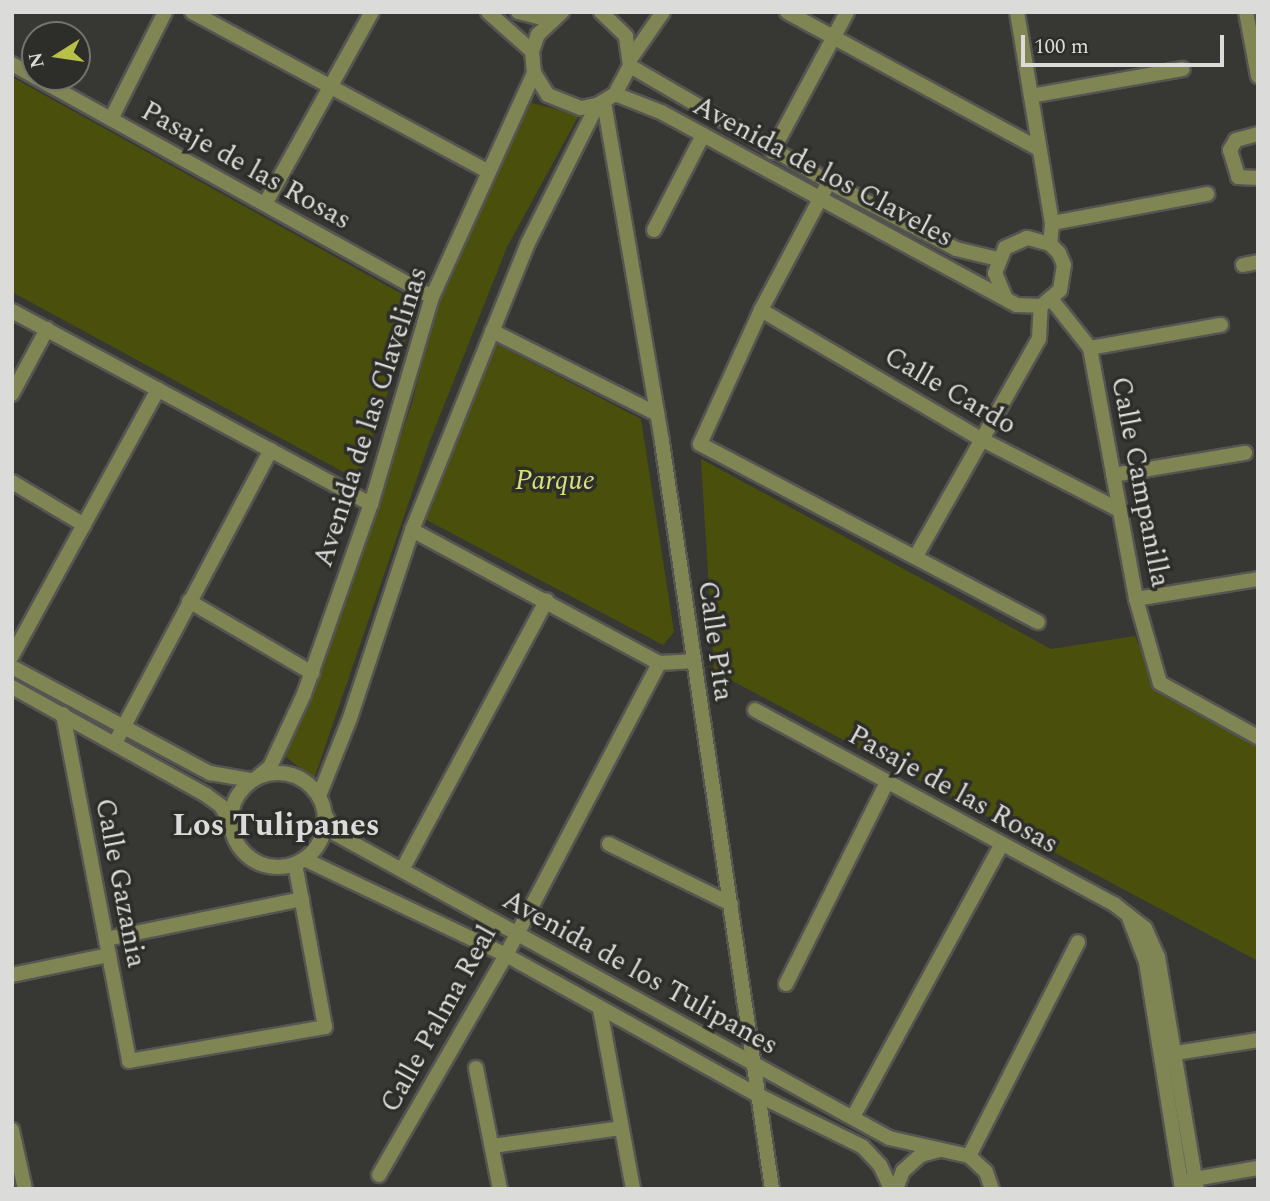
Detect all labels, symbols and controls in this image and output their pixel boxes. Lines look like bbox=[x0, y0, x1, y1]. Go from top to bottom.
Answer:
north arrow bbox=[21, 21, 91, 91]
scale bar bbox=[1025, 21, 1228, 65]
text: 100 m bbox=[1034, 31, 1089, 63]
text: N bbox=[21, 49, 53, 71]
street label: Avenida de los Claveles bbox=[687, 89, 959, 255]
street label: Pasaje de las Rosas bbox=[135, 94, 357, 238]
street label: Avenida de las Clavelinas bbox=[307, 263, 435, 571]
street label: Calle Cardo bbox=[878, 340, 1022, 442]
street label: Calle Campanilla bbox=[1103, 374, 1177, 590]
park label: Parque bbox=[515, 464, 595, 498]
street label: Calle Pita bbox=[690, 579, 740, 703]
street label: Pasaje de las Rosas bbox=[842, 718, 1064, 862]
street label: Calle Gazania bbox=[87, 796, 153, 970]
district label: Los Tulipanes bbox=[172, 807, 380, 845]
street label: Avenida de los Tulipanes bbox=[496, 883, 784, 1063]
street label: Calle Palma Real bbox=[374, 920, 504, 1118]

